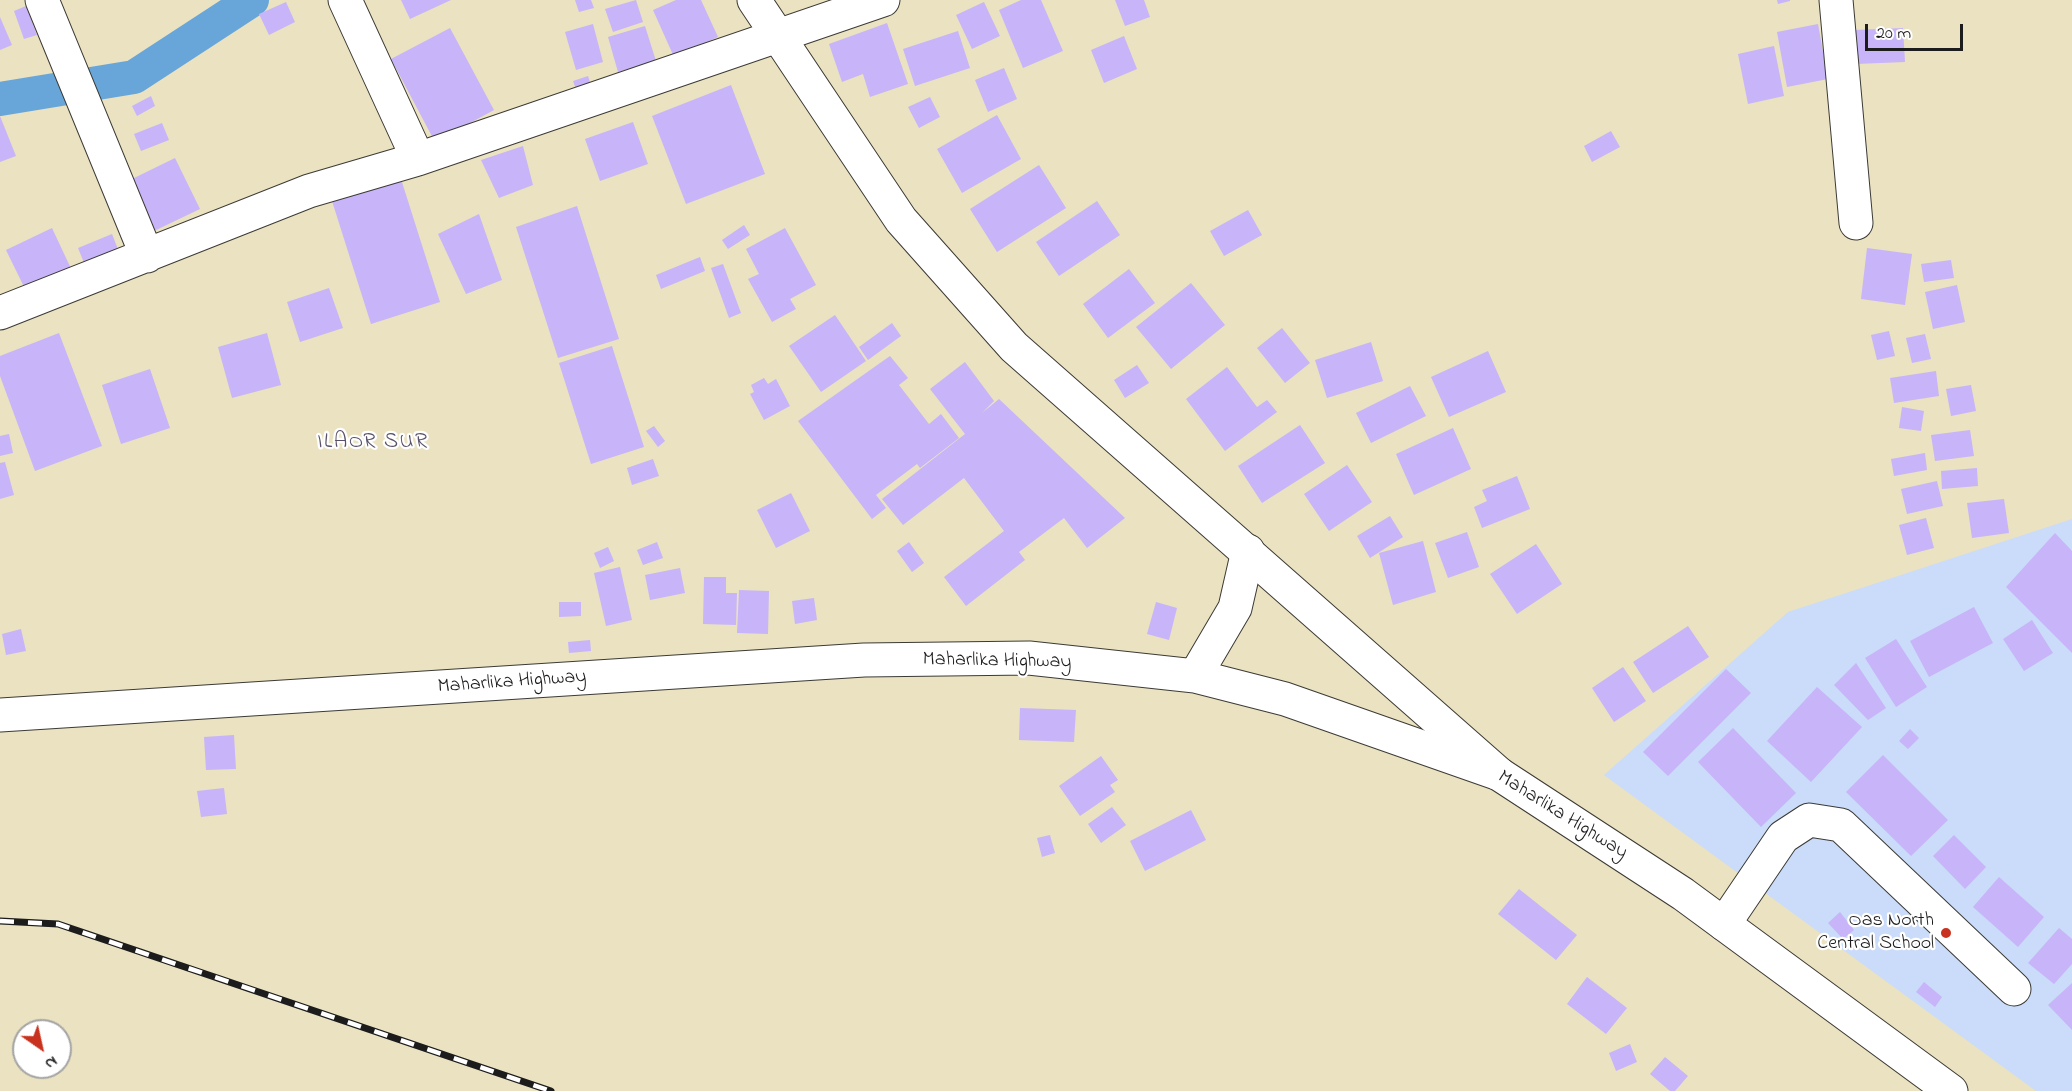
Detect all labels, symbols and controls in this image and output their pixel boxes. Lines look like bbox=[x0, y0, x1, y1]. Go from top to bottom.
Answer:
scale bar bbox=[1868, 12, 1966, 50]
text: 20 m bbox=[1876, 21, 1911, 47]
district label: ILAOR SUR bbox=[317, 430, 429, 456]
street label: Maharlika Highway bbox=[922, 649, 1072, 675]
street label: Maharlika Highway bbox=[437, 666, 587, 700]
street label: Maharlika Highway bbox=[1492, 766, 1632, 866]
place label: Oas North Central School bbox=[1817, 910, 1934, 957]
marker: Oas North Central School bbox=[1939, 926, 1953, 940]
north arrow bbox=[12, 1019, 72, 1079]
text: N bbox=[40, 1049, 62, 1075]

